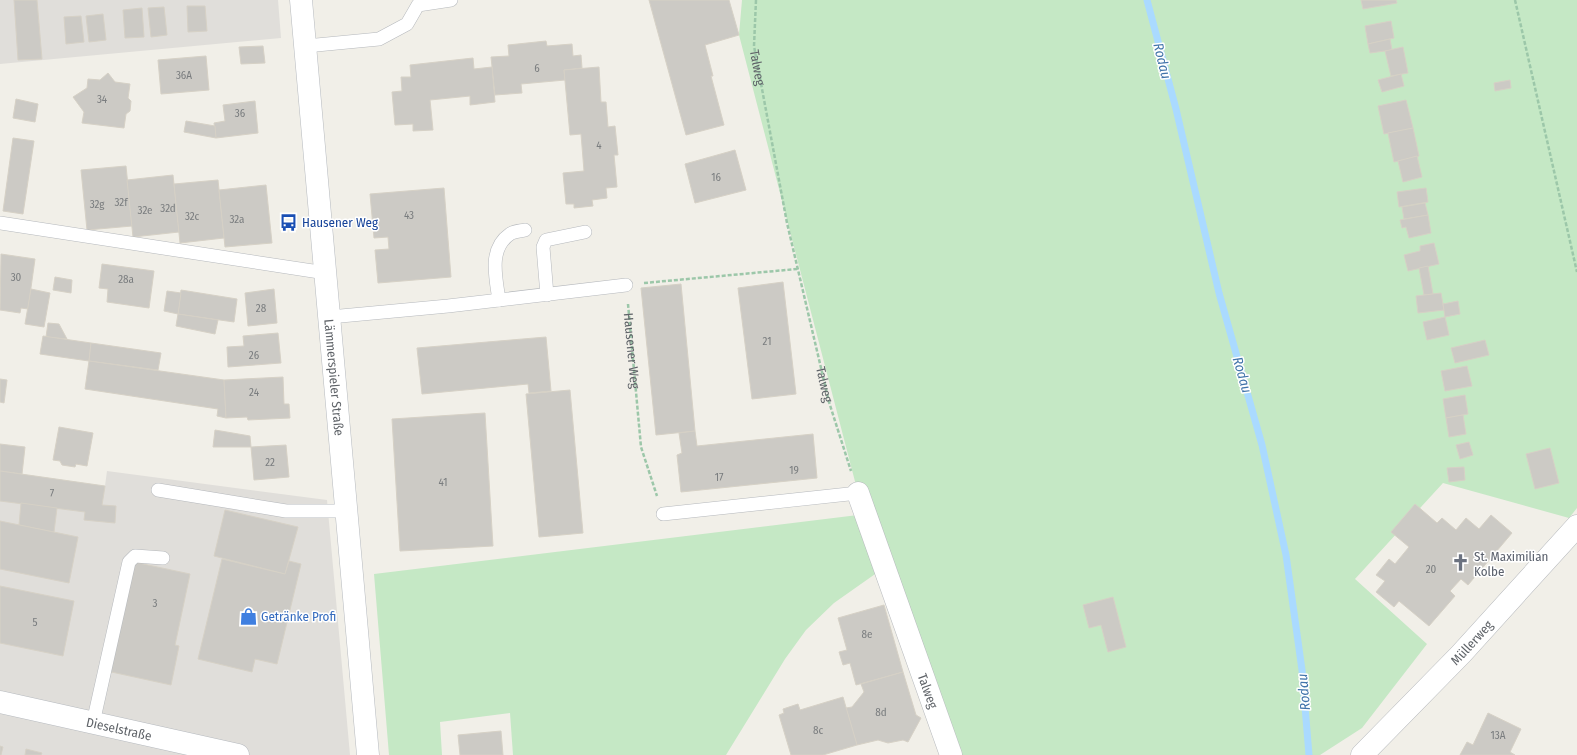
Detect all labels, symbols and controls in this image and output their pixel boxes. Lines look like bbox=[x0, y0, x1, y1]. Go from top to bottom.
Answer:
water label: Rodau bbox=[1149, 41, 1175, 81]
street label: Talweg bbox=[747, 48, 769, 88]
house number: 6 bbox=[534, 62, 540, 75]
house number: 36A bbox=[176, 69, 192, 82]
house number: 34 bbox=[97, 93, 108, 106]
house number: 36 bbox=[235, 107, 246, 120]
house number: 4 bbox=[596, 139, 602, 152]
house number: 16 bbox=[711, 171, 721, 184]
house number: 32f bbox=[114, 196, 128, 209]
house number: 32g bbox=[90, 198, 105, 211]
house number: 32d bbox=[160, 202, 176, 215]
house number: 32e bbox=[138, 204, 152, 217]
house number: 43 bbox=[404, 209, 414, 222]
house number: 32c bbox=[185, 210, 199, 223]
bus stop icon: Hausener Weg bbox=[279, 212, 299, 232]
house number: 32a bbox=[229, 213, 245, 226]
place label: Hausener Weg bbox=[302, 215, 379, 230]
house number: 30 bbox=[11, 271, 22, 284]
house number: 28a bbox=[118, 273, 134, 286]
house number: 28 bbox=[256, 302, 267, 315]
street label: Hausener Weg bbox=[621, 312, 643, 390]
street label: Lämmerspieler Straße bbox=[322, 319, 347, 437]
house number: 21 bbox=[763, 335, 771, 348]
house number: 26 bbox=[249, 349, 260, 362]
water label: Rodau bbox=[1229, 355, 1255, 395]
street label: Talweg bbox=[813, 365, 837, 405]
house number: 24 bbox=[249, 386, 260, 399]
house number: 22 bbox=[265, 456, 275, 469]
house number: 19 bbox=[789, 464, 799, 477]
house number: 17 bbox=[715, 471, 724, 484]
house number: 41 bbox=[438, 476, 448, 489]
house number: 7 bbox=[50, 487, 55, 500]
place label: St. Maximilian Kolbe bbox=[1474, 549, 1548, 579]
church icon: St. Maximilian Kolbe bbox=[1451, 553, 1471, 573]
house number: 20 bbox=[1426, 563, 1437, 576]
house number: 3 bbox=[153, 597, 158, 610]
shop icon: Getränke Profi bbox=[238, 606, 258, 626]
place label: Getränke Profi bbox=[261, 609, 336, 624]
house number: 5 bbox=[32, 616, 38, 629]
street label: Müllerweg bbox=[1447, 616, 1496, 668]
house number: 8e bbox=[862, 628, 872, 641]
street label: Talweg bbox=[915, 671, 942, 711]
water label: Rodau bbox=[1294, 673, 1314, 711]
house number: 8d bbox=[875, 706, 887, 719]
street label: Dieselstraße bbox=[85, 714, 153, 743]
house number: 8c bbox=[813, 724, 823, 737]
house number: 13A bbox=[1490, 729, 1506, 742]

